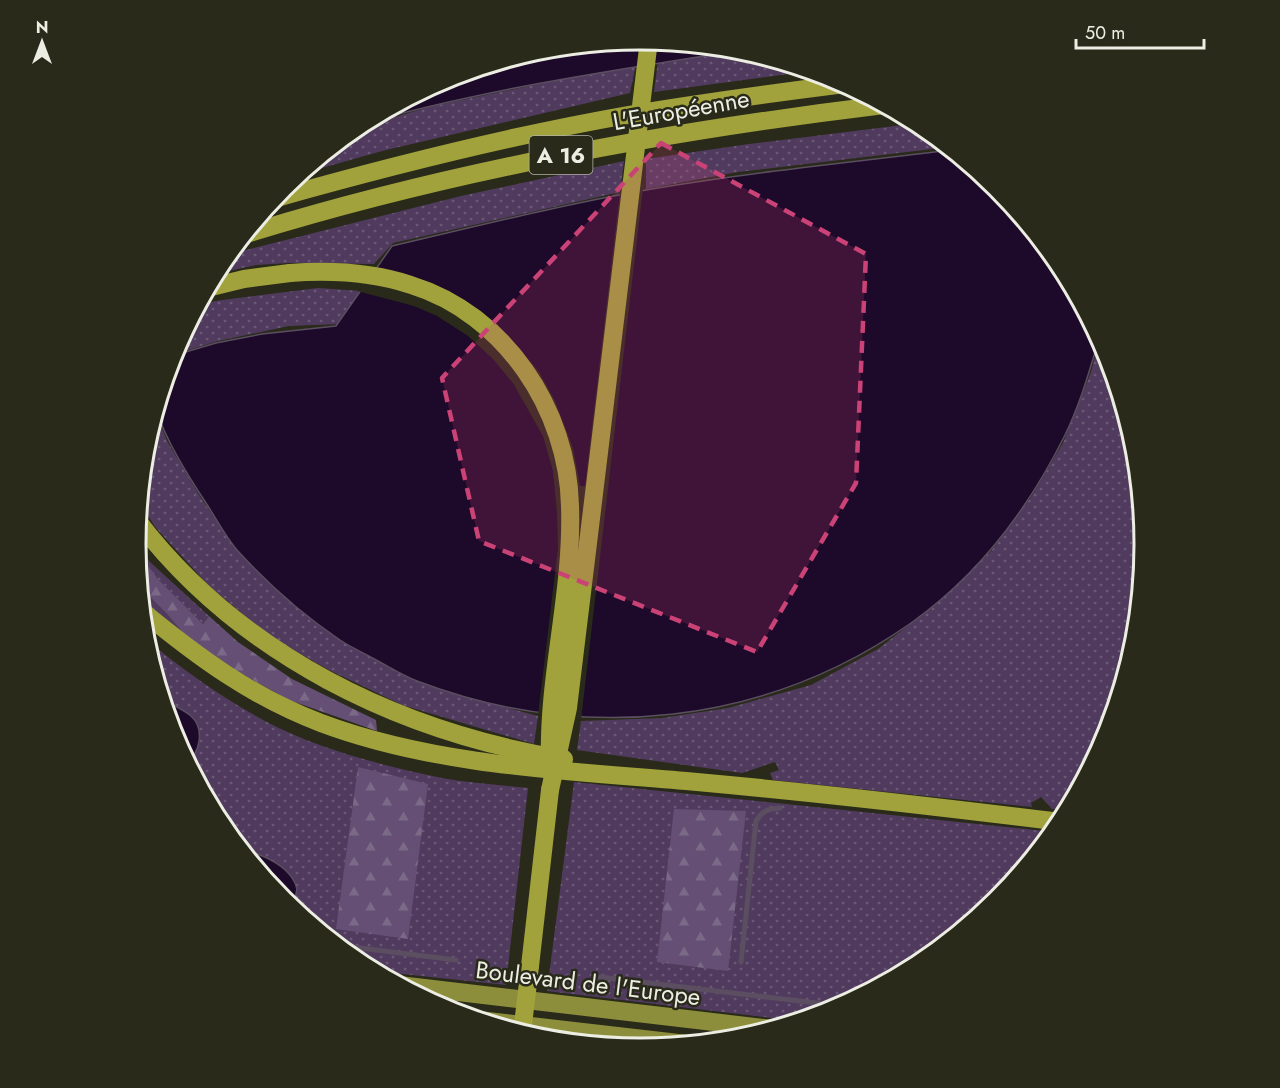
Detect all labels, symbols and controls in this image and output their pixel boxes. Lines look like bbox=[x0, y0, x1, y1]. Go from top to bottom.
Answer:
north arrow bbox=[12, 12, 72, 72]
scale bar bbox=[1076, 12, 1204, 50]
text: N bbox=[36, 16, 48, 39]
text: 50 m bbox=[1085, 20, 1125, 46]
street label: L'Européenne bbox=[610, 81, 752, 139]
road number: A 16 bbox=[530, 136, 592, 174]
street label: Boulevard de l'Europe bbox=[474, 952, 702, 1014]

